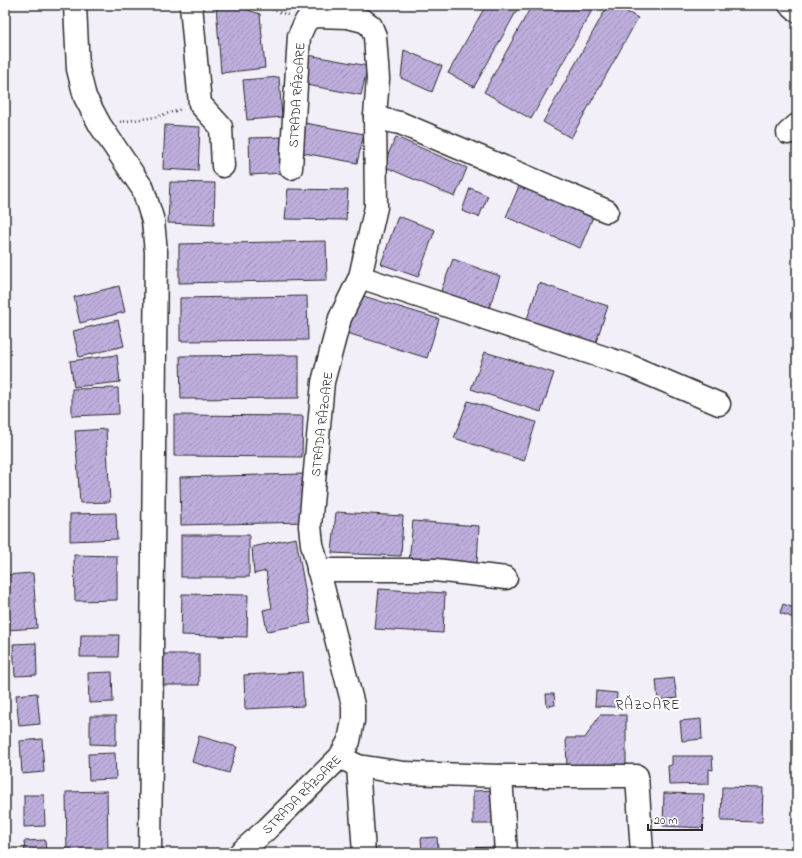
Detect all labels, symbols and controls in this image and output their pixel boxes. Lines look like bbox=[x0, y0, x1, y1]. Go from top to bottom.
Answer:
street label: STRADA RĂZOARE bbox=[284, 42, 311, 148]
street label: STRADA RĂZOARE bbox=[307, 371, 338, 478]
district label: RĂZOARE bbox=[616, 695, 680, 716]
street label: STRADA RĂZOARE bbox=[258, 751, 346, 839]
scale bar bbox=[648, 806, 702, 832]
text: 20 m bbox=[654, 812, 677, 830]

